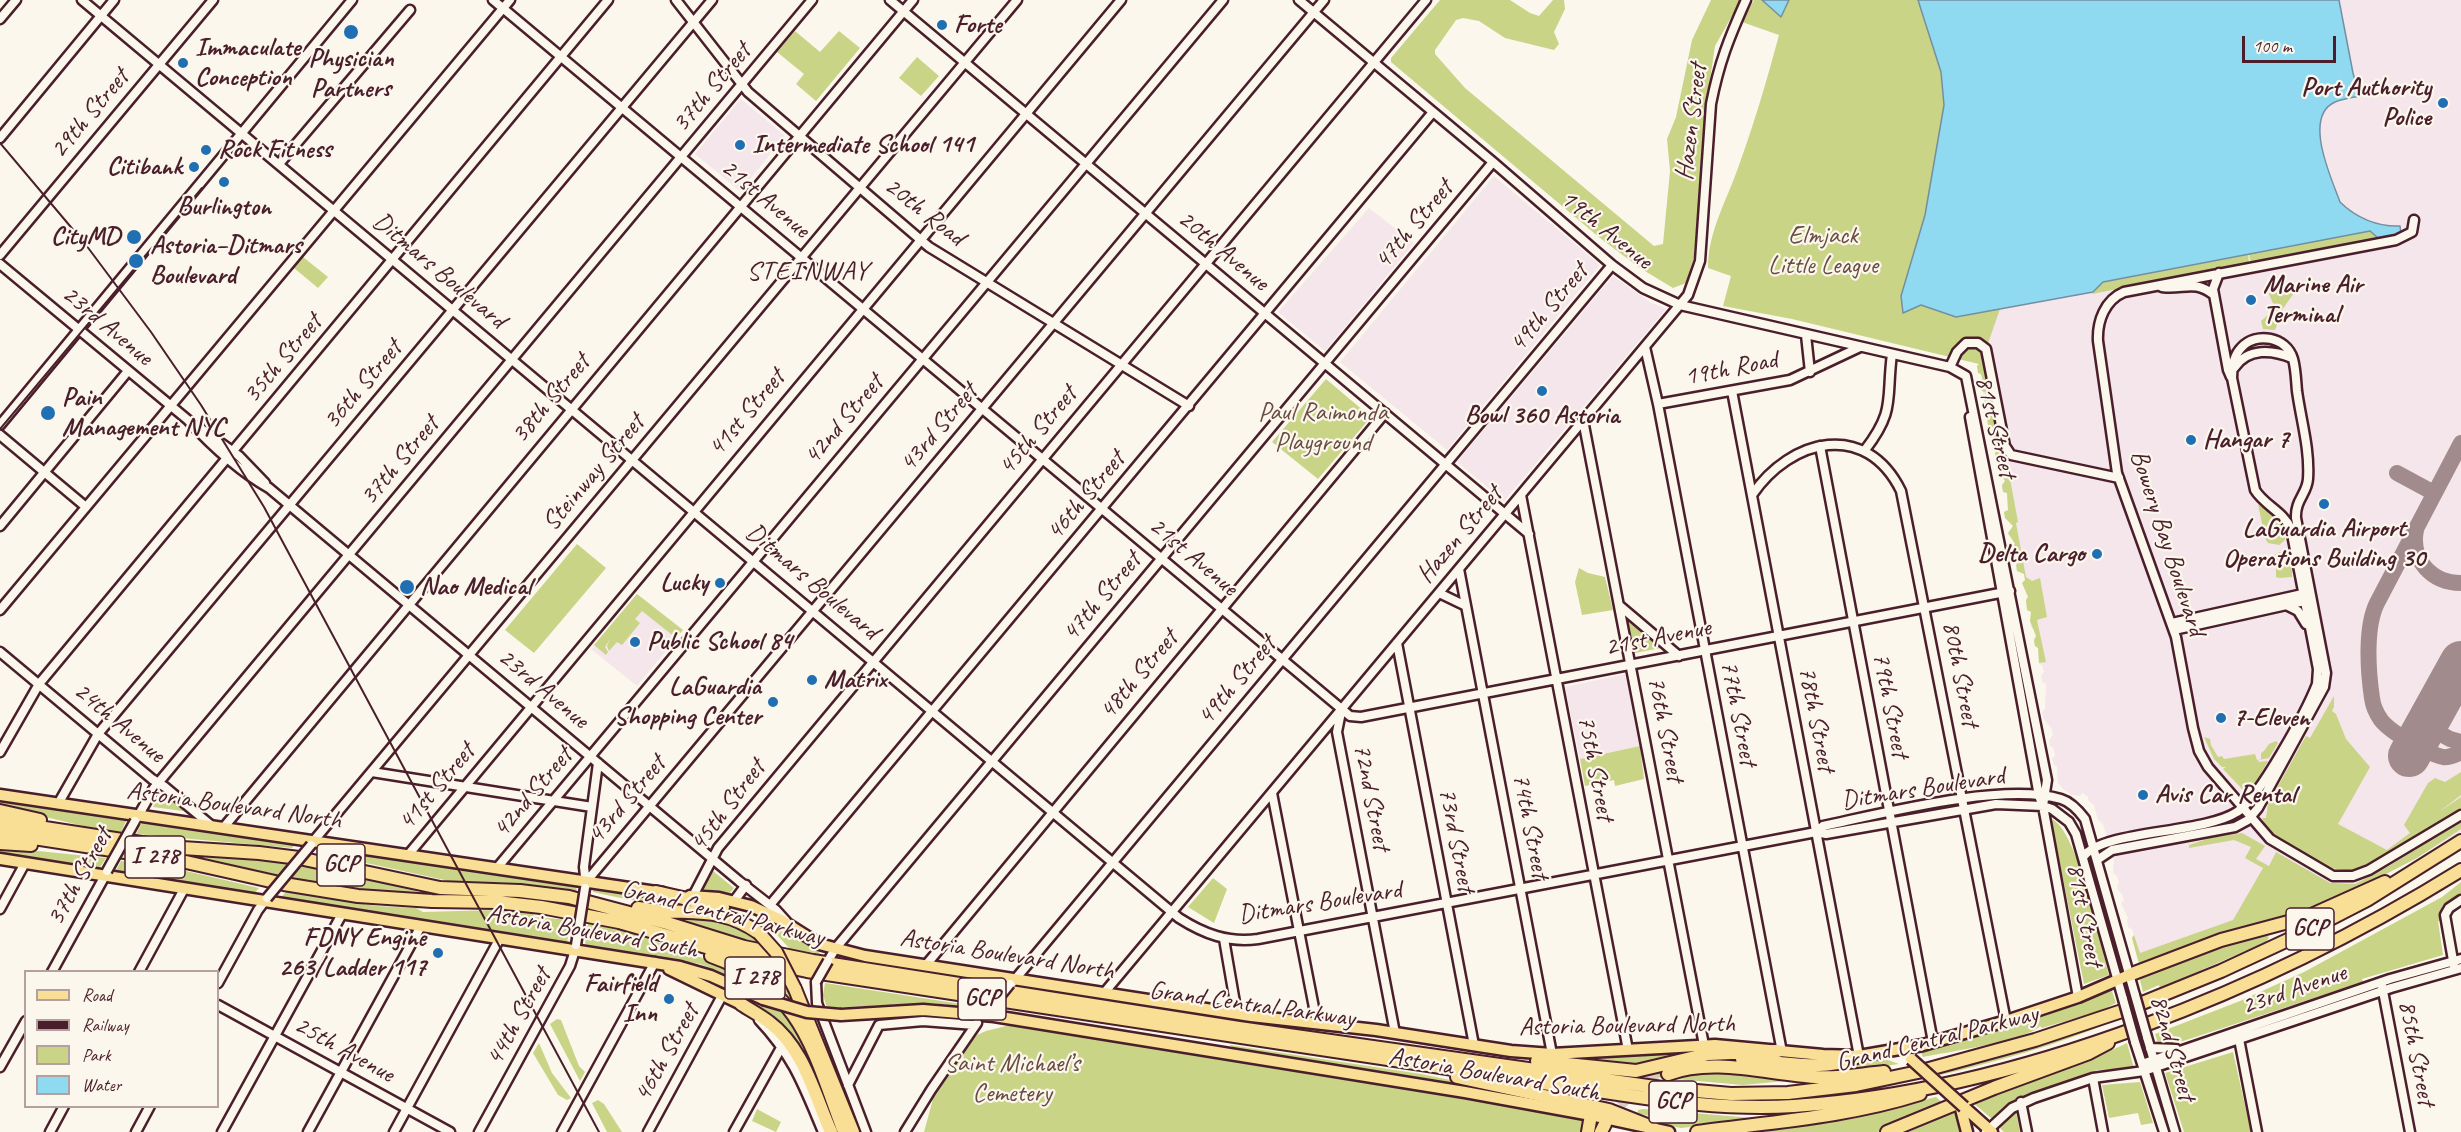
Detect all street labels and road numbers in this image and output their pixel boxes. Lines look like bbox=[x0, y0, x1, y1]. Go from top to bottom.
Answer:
street label: 37th Street bbox=[666, 37, 758, 139]
street label: Hazen Street bbox=[1669, 62, 1715, 182]
street label: 29th Street bbox=[44, 63, 136, 165]
street label: 21st Avenue bbox=[714, 153, 816, 245]
street label: 20th Road bbox=[878, 171, 970, 253]
street label: 47th Street bbox=[1368, 174, 1460, 276]
street label: 19th Avenue bbox=[1553, 183, 1659, 277]
street label: 20th Avenue bbox=[1171, 204, 1275, 298]
street label: Ditmars Boulevard bbox=[366, 206, 512, 336]
street label: 49th Street bbox=[1503, 257, 1595, 359]
street label: 23rd Avenue bbox=[55, 279, 159, 373]
street label: 35th Street bbox=[237, 308, 329, 410]
street label: 36th Street bbox=[317, 334, 409, 436]
street label: 19th Road bbox=[1682, 345, 1780, 393]
street label: 38th Street bbox=[505, 348, 597, 450]
street label: 41st Street bbox=[702, 363, 792, 463]
street label: 42nd Street bbox=[797, 369, 891, 471]
street label: 81st Street bbox=[1967, 373, 2023, 481]
street label: 43rd Street bbox=[893, 377, 985, 479]
street label: 45th Street bbox=[992, 380, 1084, 482]
street label: Steinway Street bbox=[536, 408, 652, 538]
street label: 37th Street bbox=[354, 410, 446, 512]
street label: 46th Street bbox=[1040, 445, 1132, 547]
street label: Bowery Bay Boulevard bbox=[2122, 446, 2212, 640]
street label: Hazen Street bbox=[1410, 480, 1510, 590]
street label: 21st Avenue bbox=[1142, 511, 1244, 603]
street label: Ditmars Boulevard bbox=[739, 517, 885, 647]
street label: 47th Street bbox=[1056, 546, 1148, 648]
street label: 21st Avenue bbox=[1603, 612, 1713, 664]
street label: 80th Street bbox=[1935, 619, 1985, 729]
street label: 48th Street bbox=[1093, 624, 1185, 726]
street label: 49th Street bbox=[1191, 630, 1283, 732]
street label: 23rd Avenue bbox=[491, 642, 595, 736]
street label: 79th Street bbox=[1865, 650, 1915, 760]
street label: 77th Street bbox=[1713, 658, 1763, 768]
street label: 78th Street bbox=[1791, 664, 1841, 774]
street label: 76th Street bbox=[1640, 674, 1690, 784]
street label: 24th Avenue bbox=[67, 676, 171, 770]
street label: 75th Street bbox=[1570, 713, 1620, 823]
street label: 41st Street bbox=[392, 737, 482, 837]
street label: 72nd Street bbox=[1345, 741, 1397, 853]
street label: 42nd Street bbox=[486, 742, 580, 844]
street label: 43rd Street bbox=[581, 749, 673, 851]
street label: 45th Street bbox=[683, 754, 773, 858]
street label: Ditmars Boulevard bbox=[1839, 761, 2007, 817]
street label: 74th Street bbox=[1505, 771, 1555, 881]
street label: Astoria Boulevard North bbox=[125, 776, 343, 836]
street label: 73rd Street bbox=[1431, 785, 1481, 895]
street label: 37th Street bbox=[40, 823, 120, 931]
road number: I 278 bbox=[125, 836, 185, 878]
road number: GCP bbox=[317, 844, 365, 886]
street label: 81st Street bbox=[2059, 861, 2109, 969]
street label: Grand Central Parkway bbox=[619, 874, 827, 954]
street label: Ditmars Boulevard bbox=[1236, 875, 1404, 931]
street label: Astoria Boulevard South bbox=[484, 898, 700, 966]
road number: GCP bbox=[2286, 908, 2334, 950]
street label: Astoria Boulevard North bbox=[898, 923, 1116, 987]
road number: I 278 bbox=[725, 957, 785, 999]
street label: 23rd Avenue bbox=[2237, 958, 2351, 1022]
street label: 44th Street bbox=[479, 963, 559, 1071]
street label: Grand Central Parkway bbox=[1147, 975, 1357, 1035]
road number: GCP bbox=[958, 978, 1006, 1020]
street label: 82nd Street bbox=[2142, 992, 2202, 1104]
street label: 85th Street bbox=[2391, 998, 2441, 1108]
street label: 46th Street bbox=[627, 999, 707, 1107]
street label: Grand Central Parkway bbox=[1833, 999, 2041, 1079]
street label: Astoria Boulevard North bbox=[1519, 1009, 1735, 1043]
street label: 25th Avenue bbox=[288, 1010, 400, 1090]
street label: Astoria Boulevard South bbox=[1386, 1041, 1602, 1109]
road number: GCP bbox=[1649, 1081, 1697, 1123]

